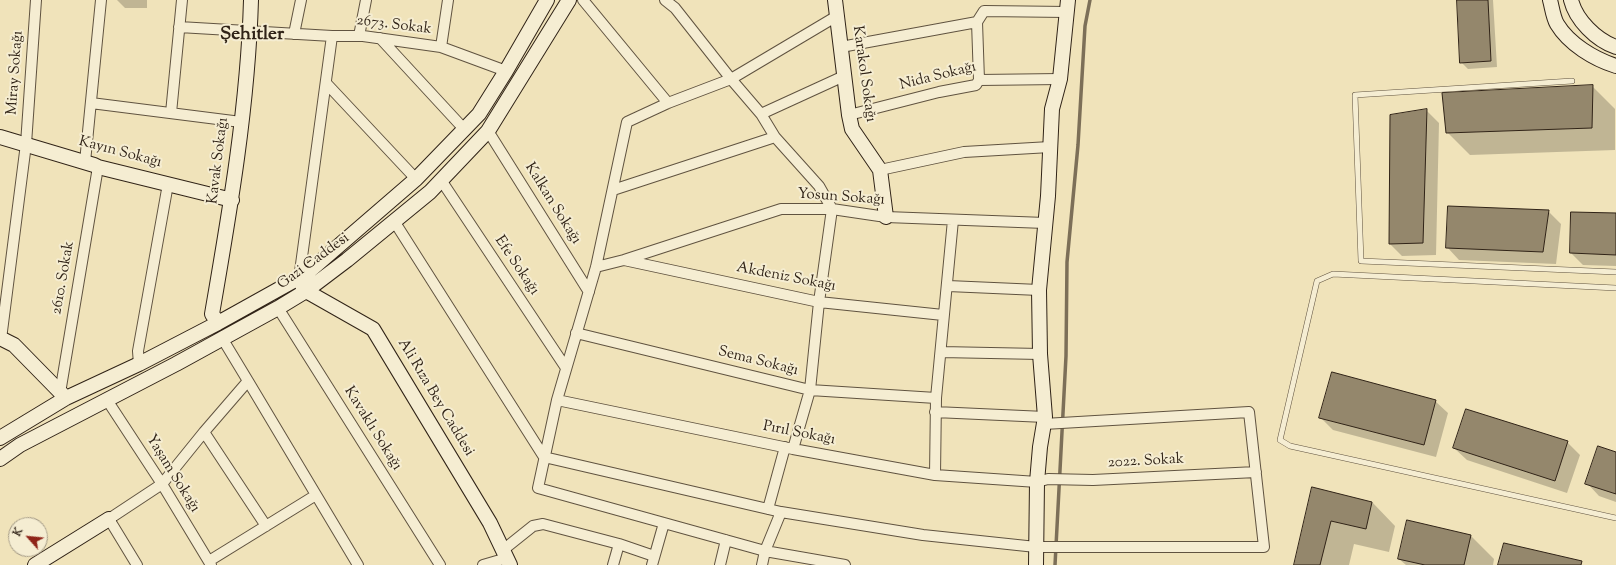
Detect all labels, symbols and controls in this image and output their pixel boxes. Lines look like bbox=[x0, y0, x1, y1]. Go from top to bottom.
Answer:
street label: 2673. Sokak bbox=[356, 12, 432, 40]
district label: Şehitler bbox=[220, 25, 284, 47]
street label: Karakol Sokağı bbox=[847, 25, 879, 123]
street label: Miray Sokağı bbox=[4, 30, 28, 116]
street label: Nida Sokağı bbox=[898, 59, 978, 95]
street label: Kavak Sokağı bbox=[205, 117, 233, 205]
street label: Kayın Sokağı bbox=[77, 133, 163, 173]
street label: Kalkan Sokağı bbox=[520, 160, 584, 248]
street label: Yosun Sokağı bbox=[797, 186, 885, 210]
street label: Gazi Caddesi bbox=[274, 230, 354, 294]
street label: Efe Sokağı bbox=[490, 233, 542, 299]
street label: 2610. Sokak bbox=[49, 240, 79, 316]
street label: Akdeniz Sokağı bbox=[735, 260, 837, 296]
street label: Ali Rıza Bey Caddesi bbox=[393, 336, 477, 460]
street label: Sema Sokağı bbox=[716, 343, 800, 381]
street label: Kavaklı Sokağı bbox=[339, 384, 405, 474]
street label: Pırıl Sokağı bbox=[761, 418, 837, 450]
street label: Yaşam Sokağı bbox=[141, 432, 203, 516]
street label: 2022. Sokak bbox=[1108, 451, 1184, 473]
north arrow bbox=[8, 517, 48, 557]
text: K bbox=[9, 525, 27, 539]

